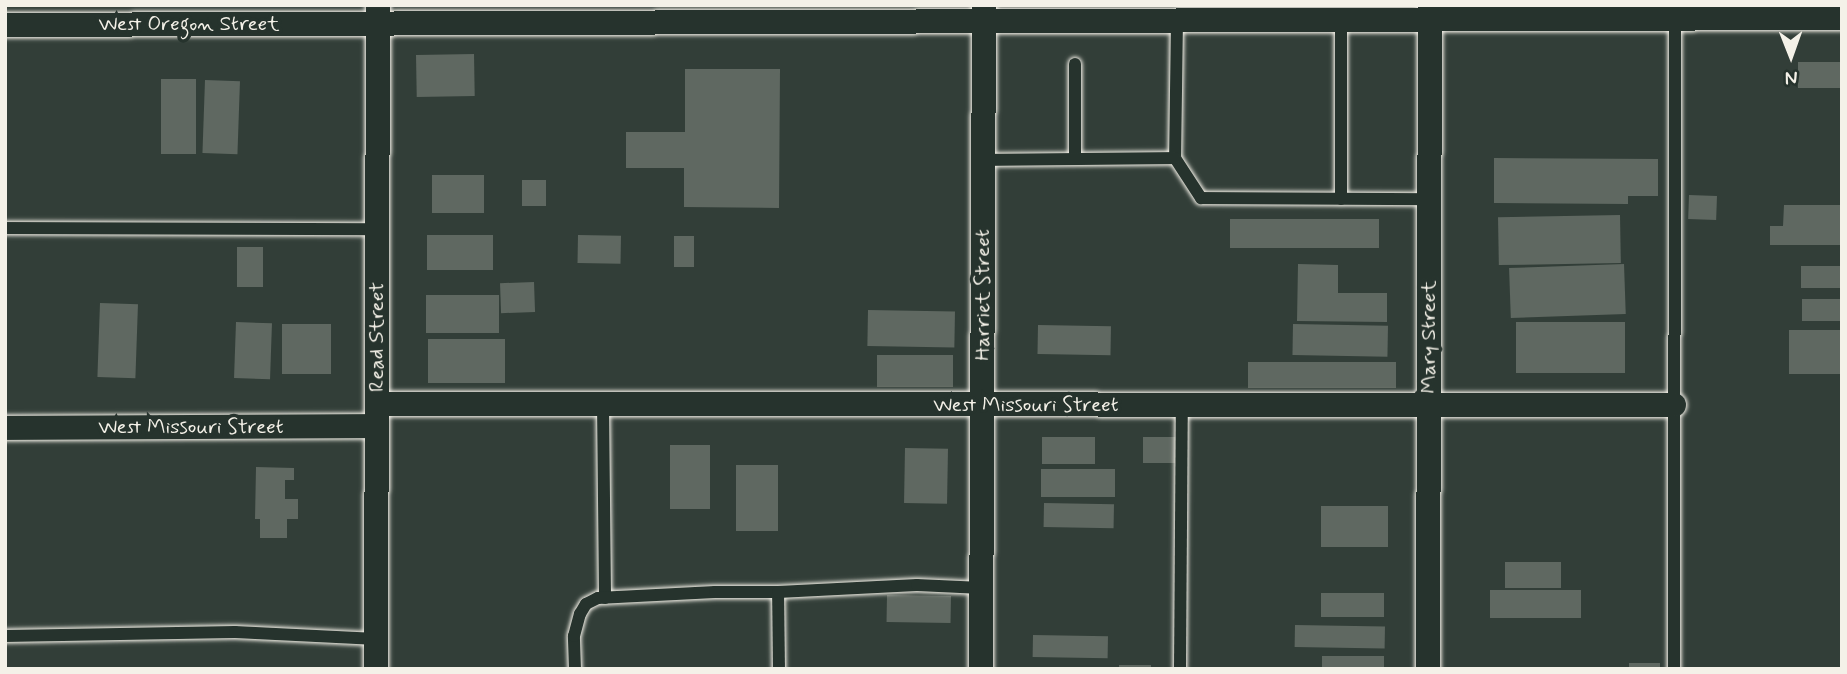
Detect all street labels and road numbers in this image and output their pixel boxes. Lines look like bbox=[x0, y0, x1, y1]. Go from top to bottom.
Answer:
street label: West Oregon Street bbox=[98, 11, 280, 37]
street label: Harriet Street bbox=[970, 227, 996, 363]
street label: Mary Street bbox=[1416, 280, 1442, 394]
street label: Read Street bbox=[364, 282, 390, 392]
street label: West Missouri Street bbox=[931, 392, 1121, 418]
street label: West Missouri Street bbox=[96, 414, 286, 440]

